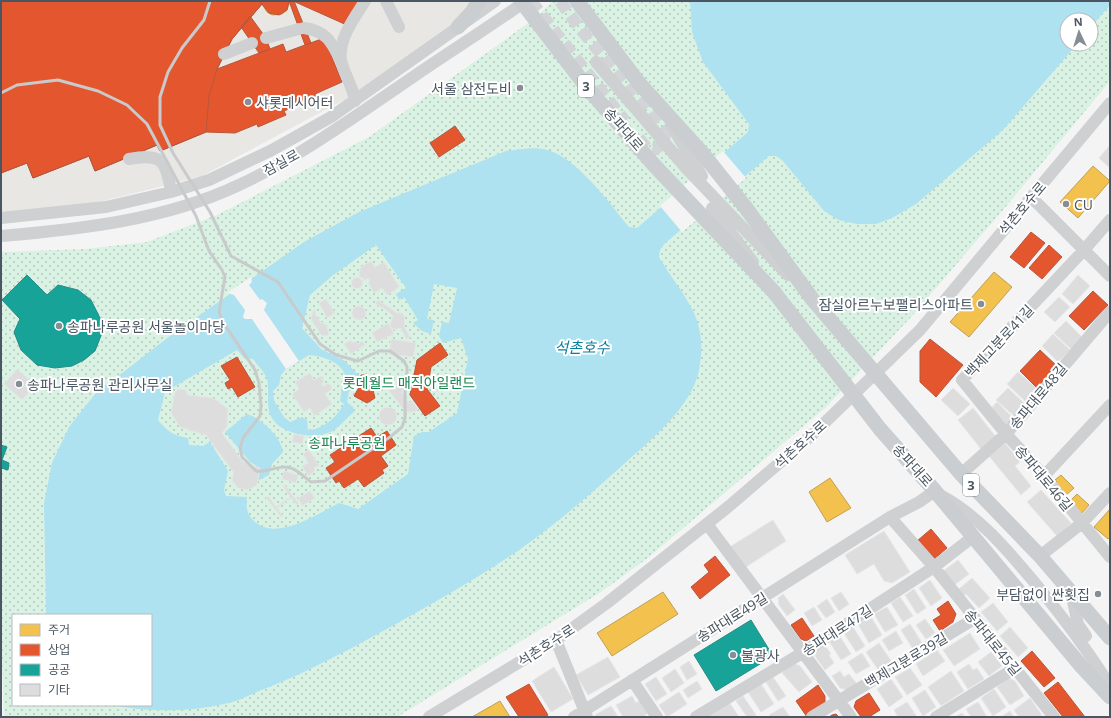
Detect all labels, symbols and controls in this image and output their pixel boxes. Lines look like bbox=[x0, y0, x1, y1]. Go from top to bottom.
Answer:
north arrow bbox=[1059, 12, 1099, 52]
text: N bbox=[1073, 14, 1083, 29]
road number: 3 bbox=[578, 75, 594, 97]
place label: 서울 삼전도비 bbox=[431, 79, 512, 98]
marker: 서울 삼전도비 bbox=[515, 83, 525, 93]
place label: 샤롯데시어터 bbox=[256, 93, 333, 112]
marker: 샤롯데시어터 bbox=[243, 97, 253, 107]
street label: 송파대로 bbox=[600, 103, 648, 155]
street label: 잠실로 bbox=[259, 144, 303, 180]
street label: 석촌호수로 bbox=[994, 177, 1050, 239]
place label: CU bbox=[1074, 195, 1093, 214]
marker: CU bbox=[1061, 199, 1071, 209]
place label: 잠실아르누보팰리스아파트 bbox=[818, 295, 973, 314]
marker: 잠실아르누보팰리스아파트 bbox=[976, 299, 986, 309]
street label: 백제고분로41길 bbox=[960, 300, 1038, 382]
place label: 송파나루공원 서울놀이마당 bbox=[67, 317, 225, 336]
marker: 송파나루공원 서울놀이마당 bbox=[54, 321, 64, 331]
water label: 석촌호수 bbox=[554, 337, 611, 357]
street label: 송파대로48길 bbox=[1005, 359, 1071, 433]
park label: 롯데월드 매직아일랜드 bbox=[343, 373, 475, 392]
place label: 송파나루공원 관리사무실 bbox=[27, 375, 172, 394]
marker: 송파나루공원 관리사무실 bbox=[14, 379, 24, 389]
street label: 석촌호수로 bbox=[770, 415, 830, 473]
park label: 송파나루공원 bbox=[308, 433, 386, 452]
street label: 송파대로 bbox=[889, 439, 937, 491]
street label: 송파대로46길 bbox=[1011, 441, 1077, 515]
road number: 3 bbox=[963, 474, 979, 496]
place label: 부담없이 싼횟집 bbox=[996, 585, 1090, 604]
street label: 송파대로49길 bbox=[693, 588, 771, 646]
marker: 부담없이 싼횟집 bbox=[1093, 589, 1103, 599]
street label: 송파대로47길 bbox=[798, 600, 876, 660]
street label: 송파대로45길 bbox=[960, 605, 1026, 679]
legend bbox=[12, 614, 152, 706]
street label: 석촌호수로 bbox=[514, 619, 578, 671]
text: 주거 bbox=[48, 621, 70, 638]
street label: 백제고분로39길 bbox=[861, 628, 951, 692]
text: 상업 bbox=[48, 641, 70, 658]
place label: 불광사 bbox=[741, 646, 780, 665]
marker: 불광사 bbox=[728, 650, 738, 660]
text: 공공 bbox=[48, 661, 70, 678]
text: 기타 bbox=[48, 681, 70, 698]

